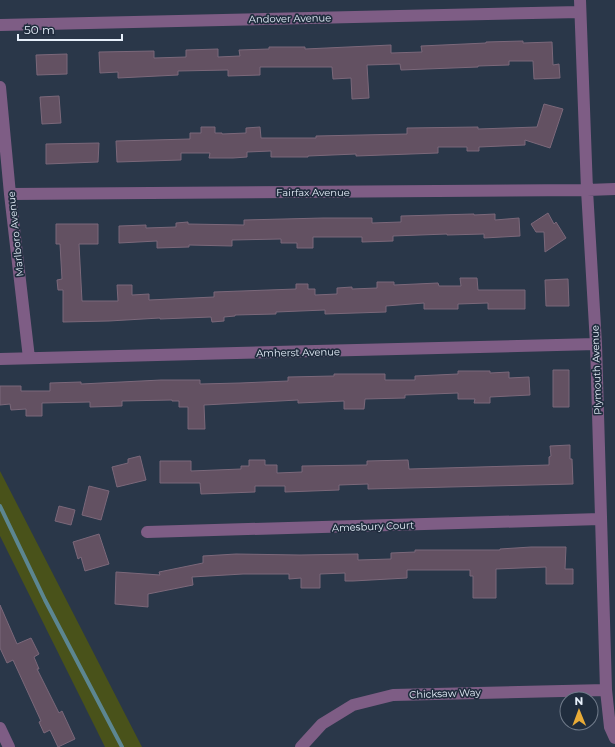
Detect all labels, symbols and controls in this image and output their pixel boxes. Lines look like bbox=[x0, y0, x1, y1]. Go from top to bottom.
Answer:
street label: Andover Avenue bbox=[249, 11, 331, 26]
scale bar bbox=[18, 16, 122, 42]
text: 50 m bbox=[24, 22, 55, 37]
street label: Fairfax Avenue bbox=[276, 186, 350, 199]
street label: Marlboro Avenue bbox=[5, 191, 26, 277]
street label: Plymouth Avenue bbox=[588, 325, 605, 415]
street label: Amherst Avenue bbox=[256, 345, 340, 360]
street label: Amesbury Court bbox=[332, 519, 414, 534]
street label: Chicksaw Way bbox=[409, 686, 482, 701]
north arrow bbox=[559, 691, 599, 731]
text: N bbox=[574, 694, 583, 708]

